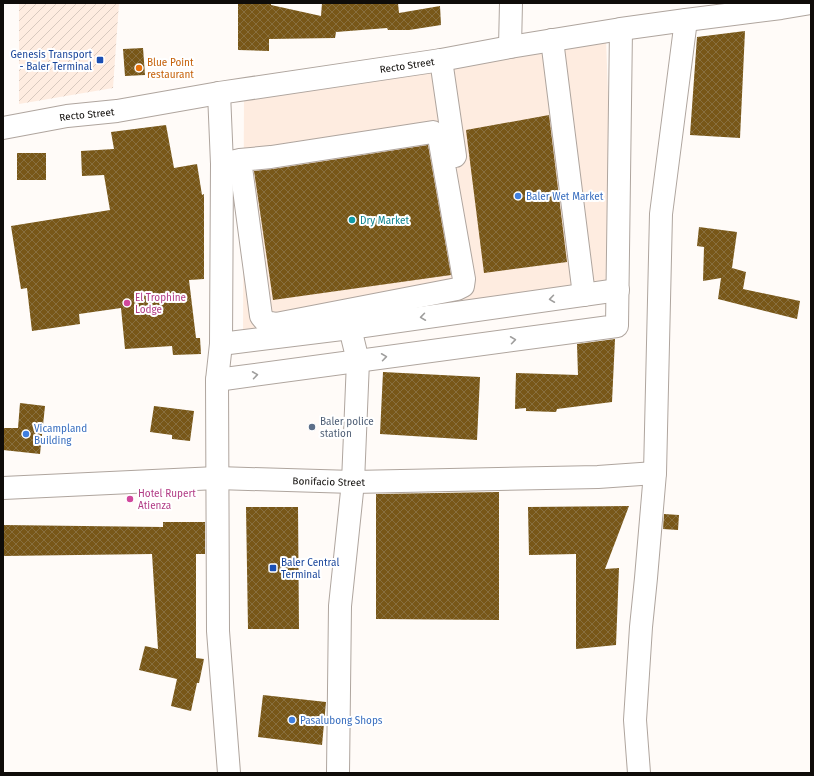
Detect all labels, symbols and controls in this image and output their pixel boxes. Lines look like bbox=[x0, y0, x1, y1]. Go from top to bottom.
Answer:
place label: Genesis Transport - Baler Terminal bbox=[11, 49, 92, 73]
marker: Genesis Transport - Baler Terminal bbox=[95, 55, 105, 65]
street label: Recto Street bbox=[379, 56, 436, 76]
place label: Blue Point restaurant bbox=[147, 57, 194, 81]
marker: Blue Point restaurant bbox=[134, 63, 144, 73]
street label: Recto Street bbox=[58, 106, 115, 124]
marker: Baler Wet Market bbox=[513, 191, 523, 201]
place label: Baler Wet Market bbox=[526, 191, 604, 203]
marker: Dry Market bbox=[347, 215, 357, 225]
place label: Dry Market bbox=[360, 215, 409, 227]
place label: El Trophine Lodge bbox=[135, 292, 186, 316]
one-way arrow bbox=[548, 295, 555, 304]
marker: El Trophine Lodge bbox=[122, 298, 132, 308]
one-way arrow bbox=[420, 312, 426, 321]
one-way arrow bbox=[510, 336, 516, 345]
one-way arrow bbox=[381, 353, 387, 362]
one-way arrow bbox=[252, 371, 258, 380]
place label: Baler police station bbox=[320, 416, 374, 440]
marker: Baler police station bbox=[307, 422, 317, 432]
place label: Vicampland Building bbox=[34, 423, 87, 447]
marker: Vicampland Building bbox=[21, 429, 31, 439]
street label: Bonifacio Street bbox=[292, 475, 365, 489]
place label: Hotel Rupert Atienza bbox=[138, 488, 196, 512]
marker: Hotel Rupert Atienza bbox=[125, 494, 135, 504]
place label: Baler Central Terminal bbox=[281, 557, 339, 581]
marker: Baler Central Terminal bbox=[268, 563, 278, 573]
marker: Pasalubong Shops bbox=[287, 715, 297, 725]
place label: Pasalubong Shops bbox=[300, 715, 383, 727]

